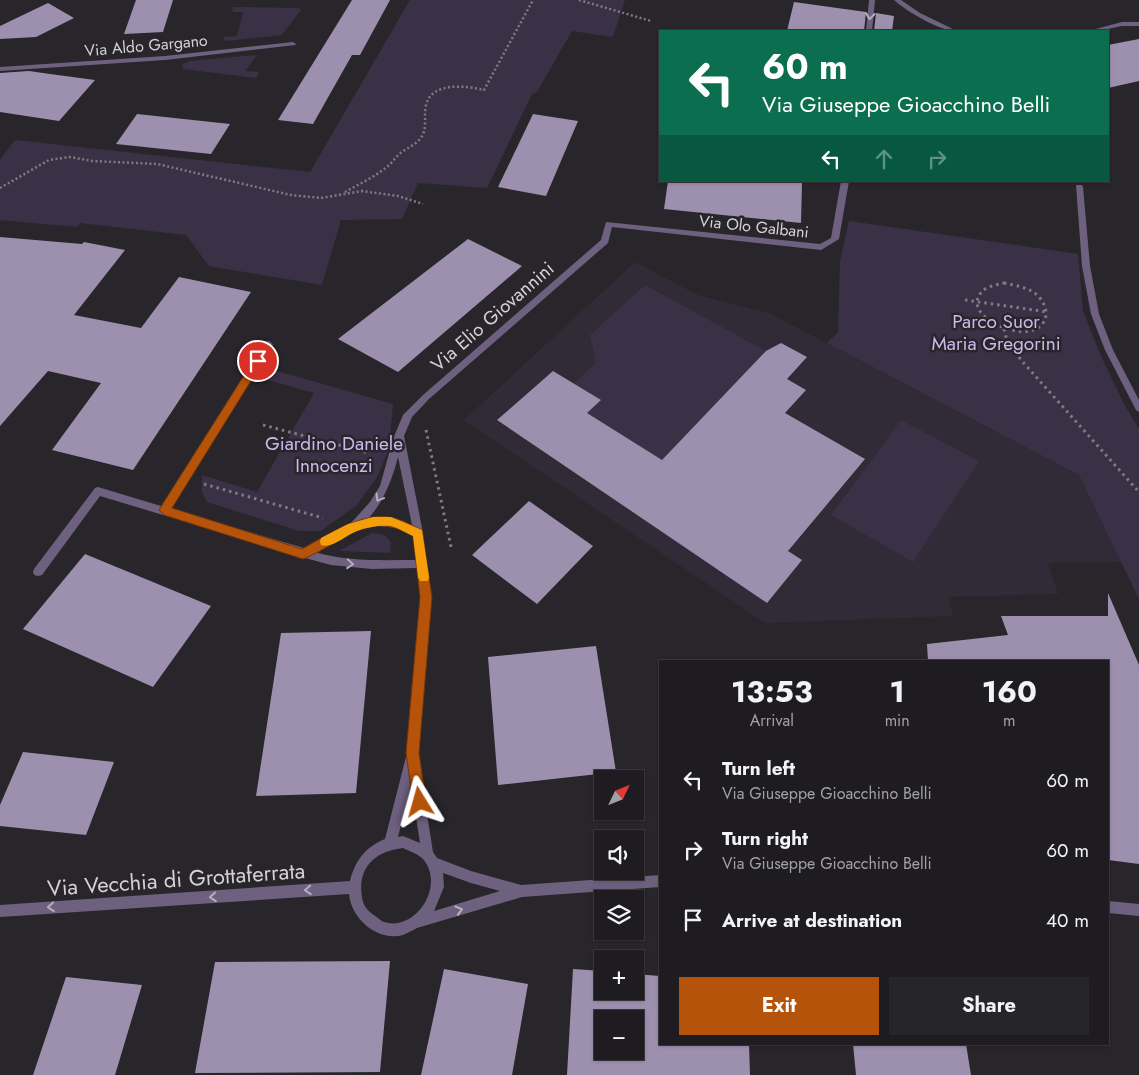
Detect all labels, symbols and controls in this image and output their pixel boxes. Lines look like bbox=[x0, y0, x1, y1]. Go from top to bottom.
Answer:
one-way arrow bbox=[865, 12, 876, 20]
street label: Via Aldo Gargano bbox=[84, 29, 209, 62]
text: 60 m bbox=[762, 42, 848, 92]
icon: left bbox=[679, 50, 744, 115]
text: Via Giuseppe Gioacchino Belli bbox=[762, 88, 1050, 120]
icon: left bbox=[817, 145, 845, 173]
icon: ahead bbox=[870, 145, 898, 173]
icon: right bbox=[923, 145, 951, 173]
street label: Via Olo Galbani bbox=[698, 209, 810, 244]
street label: Via Elio Giovannini bbox=[425, 255, 560, 377]
park label: Parco Suor Maria Gregorini bbox=[931, 308, 1061, 357]
pin bbox=[237, 340, 279, 382]
icon: arrive bbox=[244, 347, 272, 375]
park label: Giardino Daniele Innocenzi bbox=[265, 430, 403, 479]
one-way arrow bbox=[375, 493, 385, 502]
one-way arrow bbox=[347, 558, 355, 569]
text: 13:53 bbox=[731, 670, 813, 713]
text: 1 bbox=[890, 670, 905, 713]
text: 160 bbox=[982, 670, 1037, 713]
text: Arrival bbox=[750, 709, 794, 732]
text: min bbox=[885, 709, 910, 732]
text: m bbox=[1003, 709, 1016, 732]
text: Turn left bbox=[722, 755, 795, 782]
icon: left bbox=[679, 766, 707, 794]
text: 60 m bbox=[1046, 767, 1089, 794]
north arrow bbox=[594, 770, 644, 820]
map controls bbox=[594, 770, 644, 1060]
position arrow bbox=[393, 775, 445, 827]
text: Via Giuseppe Gioacchino Belli bbox=[722, 782, 932, 805]
text: Turn right bbox=[722, 825, 808, 852]
button: sound bbox=[594, 830, 644, 880]
icon: right bbox=[679, 836, 707, 864]
text: 60 m bbox=[1046, 837, 1089, 864]
text: Via Giuseppe Gioacchino Belli bbox=[722, 852, 932, 875]
street label: Via Vecchia di Grottaferrata bbox=[46, 854, 306, 904]
one-way arrow bbox=[304, 885, 312, 896]
button: layers bbox=[594, 890, 644, 940]
one-way arrow bbox=[209, 891, 217, 902]
one-way arrow bbox=[47, 902, 55, 913]
one-way arrow bbox=[455, 906, 463, 916]
icon: arrive bbox=[679, 906, 707, 934]
text: Arrive at destination bbox=[722, 907, 902, 934]
text: 40 m bbox=[1046, 907, 1089, 934]
button: + bbox=[594, 950, 644, 1000]
button: Exit bbox=[679, 977, 879, 1035]
button: Share bbox=[889, 977, 1089, 1035]
button: − bbox=[594, 1010, 644, 1060]

